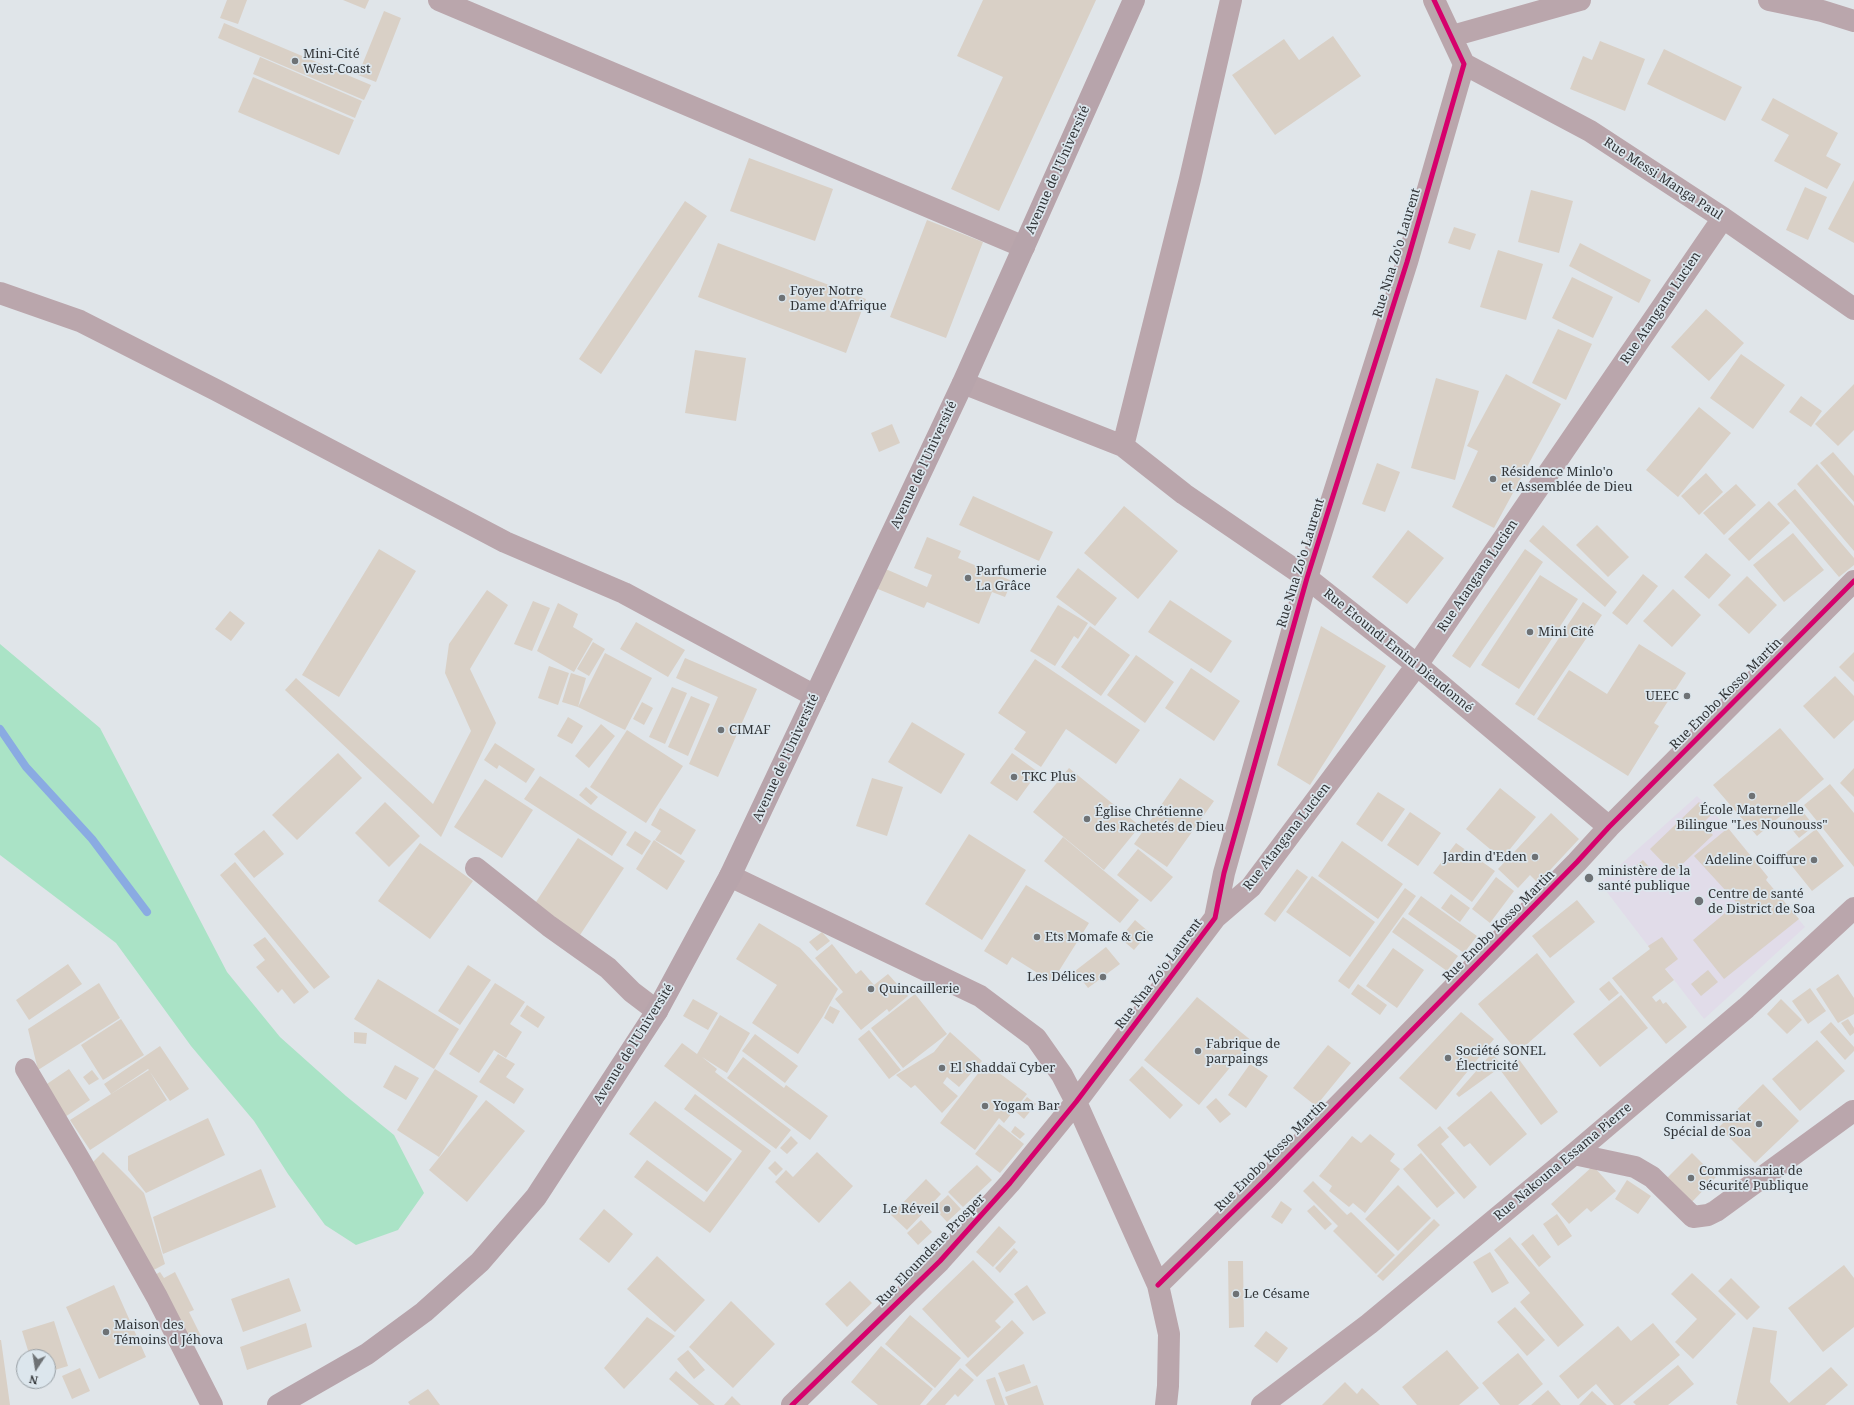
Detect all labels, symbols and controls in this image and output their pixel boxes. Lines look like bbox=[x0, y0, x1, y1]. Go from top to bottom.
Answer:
place label: Mini-Cité West-Coast bbox=[303, 46, 370, 77]
marker: Mini-Cité West-Coast bbox=[290, 56, 300, 66]
street label: Avenue de l'Université bbox=[1023, 103, 1093, 237]
street label: Rue Messi Manga Paul bbox=[1601, 135, 1725, 223]
street label: Rue Nna Zo'o Laurent bbox=[1370, 186, 1424, 320]
street label: Rue Atangana Lucien bbox=[1618, 249, 1704, 367]
place label: Foyer Notre Dame d'Afrique bbox=[790, 283, 887, 314]
marker: Foyer Notre Dame d'Afrique bbox=[777, 293, 787, 303]
street label: Avenue de l'Université bbox=[888, 399, 960, 531]
place label: Résidence Minlo'o et Assemblée de Dieu bbox=[1501, 464, 1632, 495]
marker: Résidence Minlo'o et Assemblée de Dieu bbox=[1488, 474, 1498, 484]
street label: Rue Nna Zo'o Laurent bbox=[1274, 496, 1328, 630]
street label: Rue Atangana Lucien bbox=[1435, 517, 1521, 635]
place label: Parfumerie La Grâce bbox=[976, 563, 1047, 594]
marker: Parfumerie La Grâce bbox=[963, 573, 973, 583]
street label: Rue Etoundi Emini Dieudonné bbox=[1320, 586, 1476, 716]
place label: Mini Cité bbox=[1538, 624, 1594, 640]
marker: Mini Cité bbox=[1525, 627, 1535, 637]
street label: Rue Enobo Kosso Martin bbox=[1667, 635, 1785, 753]
place label: UEEC bbox=[1645, 688, 1679, 704]
marker: UEEC bbox=[1682, 691, 1692, 701]
street label: Avenue de l'Université bbox=[750, 692, 822, 824]
place label: CIMAF bbox=[729, 722, 771, 738]
marker: CIMAF bbox=[716, 725, 726, 735]
place label: TKC Plus bbox=[1022, 769, 1076, 785]
marker: TKC Plus bbox=[1009, 772, 1019, 782]
street label: Rue Atangana Lucien bbox=[1240, 780, 1334, 894]
marker: École Maternelle Bilingue "Les Nounouss" bbox=[1747, 791, 1757, 801]
place label: École Maternelle Bilingue "Les Nounouss" bbox=[1676, 802, 1828, 833]
place label: Église Chrétienne des Rachetés de Dieu bbox=[1095, 804, 1225, 835]
marker: Église Chrétienne des Rachetés de Dieu bbox=[1082, 814, 1092, 824]
place label: Jardin d'Eden bbox=[1443, 849, 1527, 865]
marker: Jardin d'Eden bbox=[1530, 852, 1540, 862]
place label: Adeline Coiffure bbox=[1705, 852, 1806, 868]
marker: Adeline Coiffure bbox=[1809, 855, 1819, 865]
place label: ministère de la santé publique bbox=[1598, 863, 1691, 894]
street label: Rue Enobo Kosso Martin bbox=[1440, 867, 1558, 985]
marker: ministère de la santé publique bbox=[1583, 872, 1595, 884]
place label: Centre de santé de District de Soa bbox=[1708, 886, 1815, 917]
marker: Centre de santé de District de Soa bbox=[1693, 895, 1705, 907]
street label: Rue Nna Zo'o Laurent bbox=[1112, 916, 1206, 1032]
place label: Ets Momafe & Cie bbox=[1045, 929, 1153, 945]
marker: Ets Momafe & Cie bbox=[1032, 932, 1042, 942]
place label: Les Délices bbox=[1027, 969, 1095, 985]
marker: Les Délices bbox=[1098, 972, 1108, 982]
street label: Avenue de l'Université bbox=[591, 981, 677, 1107]
place label: Quincaillerie bbox=[879, 981, 960, 997]
marker: Quincaillerie bbox=[866, 984, 876, 994]
place label: Fabrique de parpaings bbox=[1206, 1036, 1280, 1067]
place label: Société SONEL Électricité bbox=[1456, 1043, 1546, 1074]
marker: Fabrique de parpaings bbox=[1193, 1046, 1203, 1056]
marker: Société SONEL Électricité bbox=[1443, 1053, 1453, 1063]
place label: El Shaddaï Cyber bbox=[950, 1060, 1055, 1076]
marker: El Shaddaï Cyber bbox=[937, 1063, 947, 1073]
street label: Rue Enobo Kosso Martin bbox=[1212, 1097, 1330, 1215]
place label: Yogam Bar bbox=[993, 1098, 1060, 1114]
street label: Rue Nakouna Essama Pierre bbox=[1491, 1100, 1635, 1224]
marker: Yogam Bar bbox=[980, 1101, 990, 1111]
place label: Commissariat Spécial de Soa bbox=[1663, 1109, 1751, 1140]
marker: Commissariat Spécial de Soa bbox=[1754, 1119, 1764, 1129]
place label: Commissariat de Sécurité Publique bbox=[1699, 1163, 1808, 1194]
marker: Commissariat de Sécurité Publique bbox=[1686, 1173, 1696, 1183]
street label: Rue Eloumdene Prosper bbox=[874, 1191, 988, 1309]
place label: Le Réveil bbox=[882, 1201, 939, 1217]
marker: Le Réveil bbox=[942, 1204, 952, 1214]
place label: Le Césame bbox=[1244, 1286, 1310, 1302]
marker: Le Césame bbox=[1231, 1289, 1241, 1299]
place label: Maison des Témoins d Jéhova bbox=[114, 1317, 223, 1348]
marker: Maison des Témoins d Jéhova bbox=[101, 1327, 111, 1337]
north arrow bbox=[16, 1349, 56, 1389]
text: N bbox=[28, 1372, 39, 1388]

